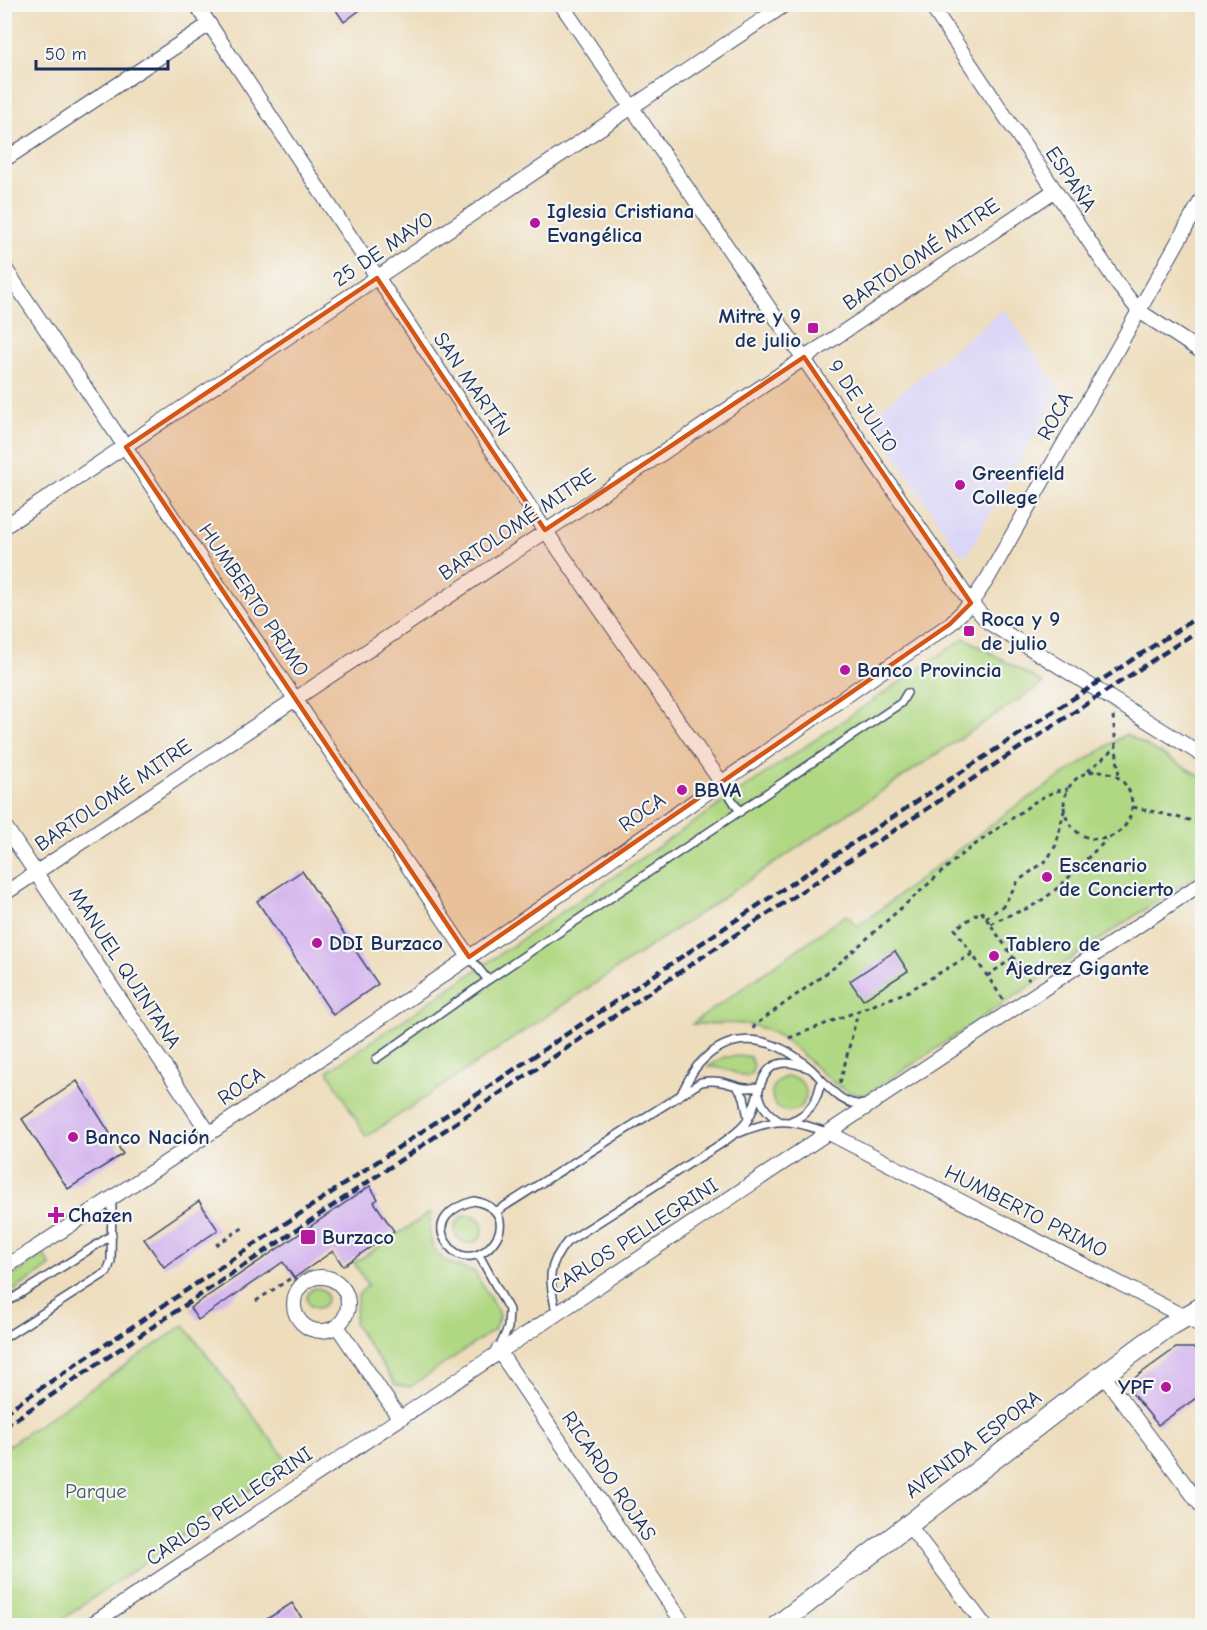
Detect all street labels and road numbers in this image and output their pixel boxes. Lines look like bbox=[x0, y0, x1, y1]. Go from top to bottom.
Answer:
street label: ESPAÑA bbox=[1041, 142, 1101, 216]
street label: BARTOLOMÉ MITRE bbox=[838, 193, 1004, 315]
street label: 25 DE MAYO bbox=[328, 207, 438, 291]
street label: SAN MARTÍN bbox=[429, 328, 515, 440]
street label: 9 DE JULIO bbox=[823, 355, 903, 457]
street label: ROCA bbox=[1032, 388, 1078, 444]
street label: BARTOLOMÉ MITRE bbox=[434, 463, 600, 585]
street label: HUMBERTO PRIMO bbox=[194, 519, 314, 681]
street label: BARTOLOMÉ MITRE bbox=[30, 734, 196, 856]
street label: ROCA bbox=[614, 788, 670, 836]
street label: MANUEL QUINTANA bbox=[64, 883, 186, 1053]
street label: ROCA bbox=[213, 1062, 269, 1110]
street label: HUMBERTO PRIMO bbox=[941, 1160, 1111, 1262]
street label: CARLOS PELLEGRINI bbox=[546, 1173, 722, 1299]
street label: AVENIDA ESPORA bbox=[900, 1385, 1046, 1503]
street label: RICARDO ROJAS bbox=[557, 1407, 661, 1545]
street label: CARLOS PELLEGRINI bbox=[141, 1441, 317, 1571]

